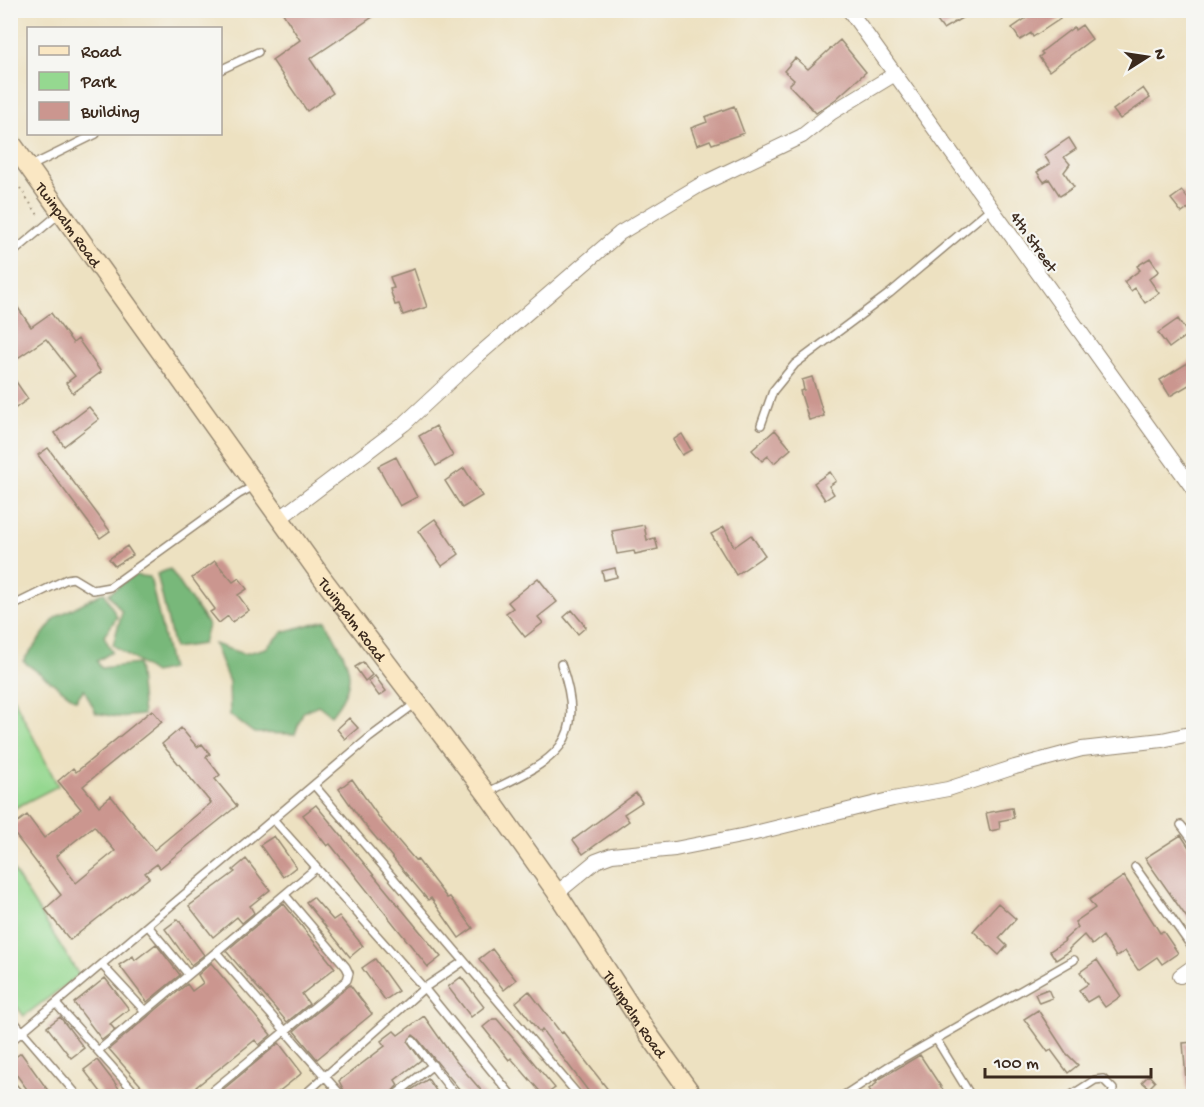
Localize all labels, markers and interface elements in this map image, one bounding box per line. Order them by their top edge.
legend [27,27,222,135]
north arrow [1117,27,1177,87]
text: Road [81,43,122,64]
text: N [1148,48,1169,62]
text: Park [80,73,117,94]
text: Building [80,103,140,124]
street label: Twinpalm Road [29,179,104,274]
street label: 4th Street [1005,209,1061,278]
street label: Twinpalm Road [312,574,389,667]
street label: Twinpalm Road [597,968,669,1064]
scale bar [985,1041,1152,1079]
text: 100 m [993,1054,1039,1075]

